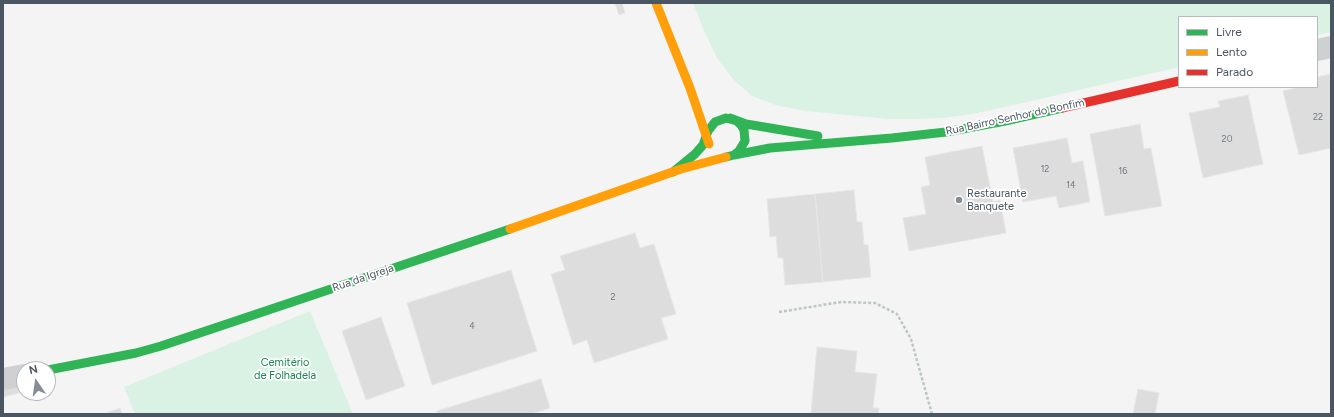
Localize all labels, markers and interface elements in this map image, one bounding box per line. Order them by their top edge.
legend [1178,16,1318,88]
text: Livre [1216,25,1242,39]
text: Lento [1216,45,1247,59]
text: Parado [1216,65,1253,79]
street label: Rua Bairro Senhor do Bonfim [944,96,1086,138]
house number: 22 [1313,112,1323,122]
house number: 20 [1222,134,1232,144]
house number: 12 [1041,164,1049,174]
house number: 16 [1119,166,1127,176]
house number: 14 [1066,180,1076,190]
place label: Restaurante Banquete [967,187,1026,213]
marker: Restaurante Banquete [954,195,964,205]
street label: Rua da Igreja [331,261,395,295]
house number: 2 [610,292,616,302]
house number: 4 [469,321,475,331]
park label: Cemitério de Folhadela [254,356,316,382]
north arrow [16,361,56,401]
text: N [28,363,39,377]

